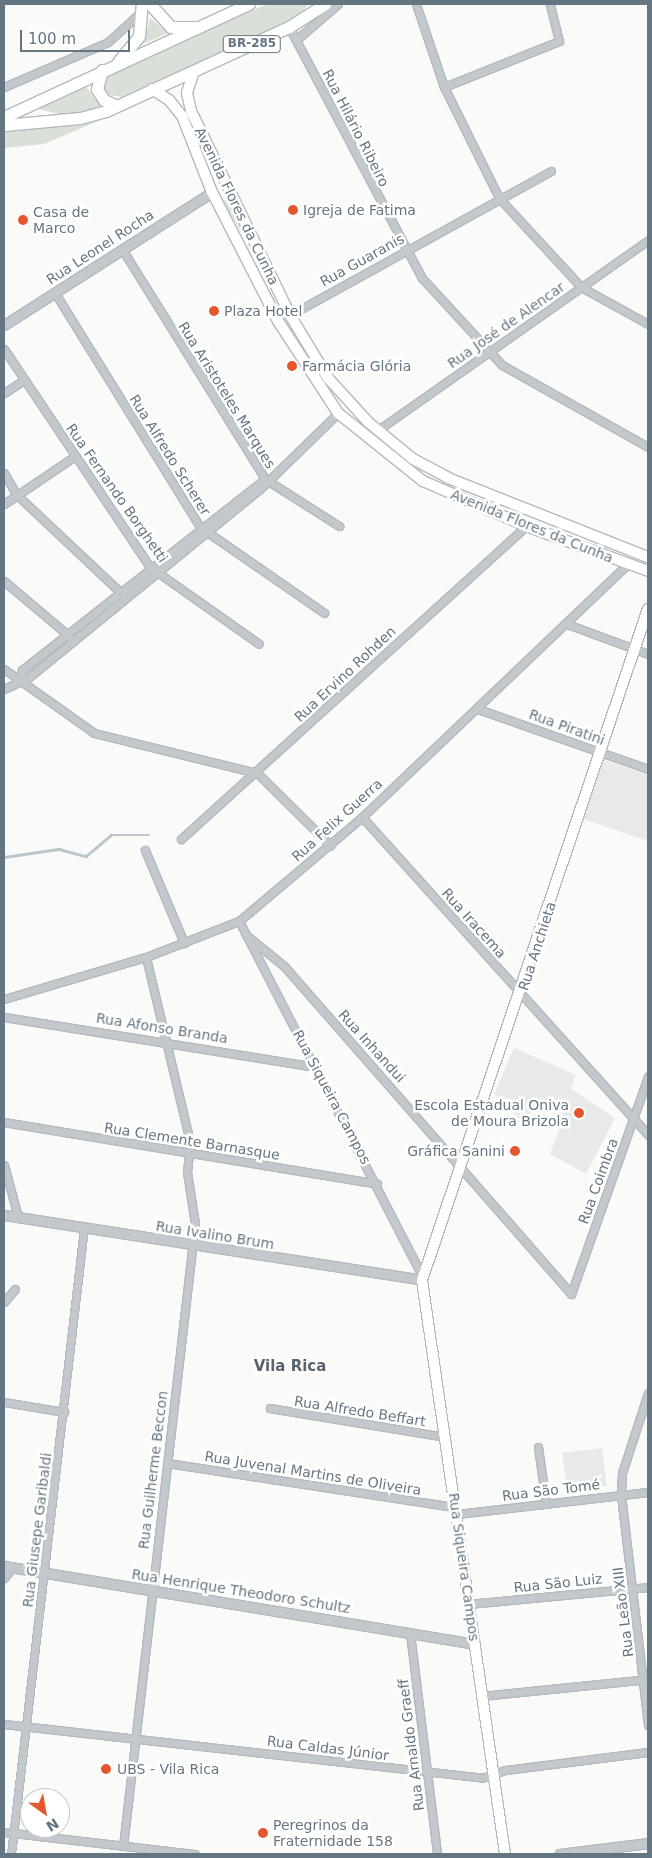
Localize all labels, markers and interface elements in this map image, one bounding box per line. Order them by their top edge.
scale bar [22,20,132,52]
text: 100 m [28,30,76,48]
road number: BR-285 [222,34,282,54]
street label: Rua Hilário Ribeiro [319,66,393,190]
street label: Avenida Flores da Cunha [191,124,283,288]
place label: Igreja de Fatima [303,202,416,218]
place label: Casa de Marco [33,204,89,236]
marker: Igreja de Fatima [287,204,299,216]
street label: Rua Leonel Rocha [43,206,157,288]
marker: Casa de Marco [17,214,29,226]
street label: Rua Guaranis [317,230,407,290]
street label: Rua José de Alencar [444,278,568,372]
place label: Plaza Hotel [224,303,302,319]
marker: Plaza Hotel [208,305,220,317]
street label: Rua Aristoteles Marques [175,319,279,471]
place label: Farmácia Glória [302,358,411,374]
marker: Farmácia Glória [286,360,298,372]
street label: Rua Alfredo Scherer [126,392,214,518]
street label: Rua Fernando Borghetti [63,420,171,566]
street label: Avenida Flores da Cunha [448,486,616,566]
street label: Rua Ervino Rohden [291,623,399,725]
street label: Rua Piratini [527,706,607,748]
street label: Rua Felix Guerra [288,775,386,865]
street label: Rua Iracema [438,885,510,961]
street label: Rua Anchieta [515,899,559,993]
street label: Rua Inhandui [335,1006,409,1086]
street label: Rua Afonso Branda [95,1009,229,1047]
street label: Rua Siqueira Campos [289,1027,375,1167]
place label: Escola Estadual Oniva de Moura Brizola [414,1097,569,1130]
marker: Escola Estadual Oniva de Moura Brizola [573,1107,585,1119]
street label: Rua Clemente Barnasque [103,1119,281,1163]
street label: Rua Coimbra [575,1136,621,1226]
place label: Gráfica Sanini [407,1143,505,1159]
marker: Gráfica Sanini [509,1145,521,1157]
street label: Rua Ivalino Brum [155,1217,275,1253]
district label: Vila Rica [254,1358,326,1376]
street label: Rua Guilherme Beccon [135,1390,171,1550]
street label: Rua Alfredo Beffart [293,1392,427,1430]
street label: Rua Juvenal Martins de Oliveira [204,1448,422,1498]
street label: Rua Giusepe Garibaldi [19,1452,55,1608]
street label: Rua São Tomé [501,1476,601,1504]
street label: Rua Siqueira Campos [445,1492,483,1642]
street label: Rua Henrique Theodoro Schultz [131,1565,351,1617]
street label: Rua Leão XIII [609,1566,637,1658]
street label: Rua São Luiz [513,1570,603,1596]
street label: Rua Arnaldo Graeff [395,1678,427,1812]
street label: Rua Caldas Júnior [266,1732,390,1764]
place label: UBS - Vila Rica [117,1761,219,1777]
marker: UBS - Vila Rica [99,1762,113,1776]
north arrow [20,1788,70,1838]
text: N [43,1815,62,1835]
place label: Peregrinos da Fraternidade 158 [273,1817,393,1850]
marker: Peregrinos da Fraternidade 158 [257,1827,269,1839]

